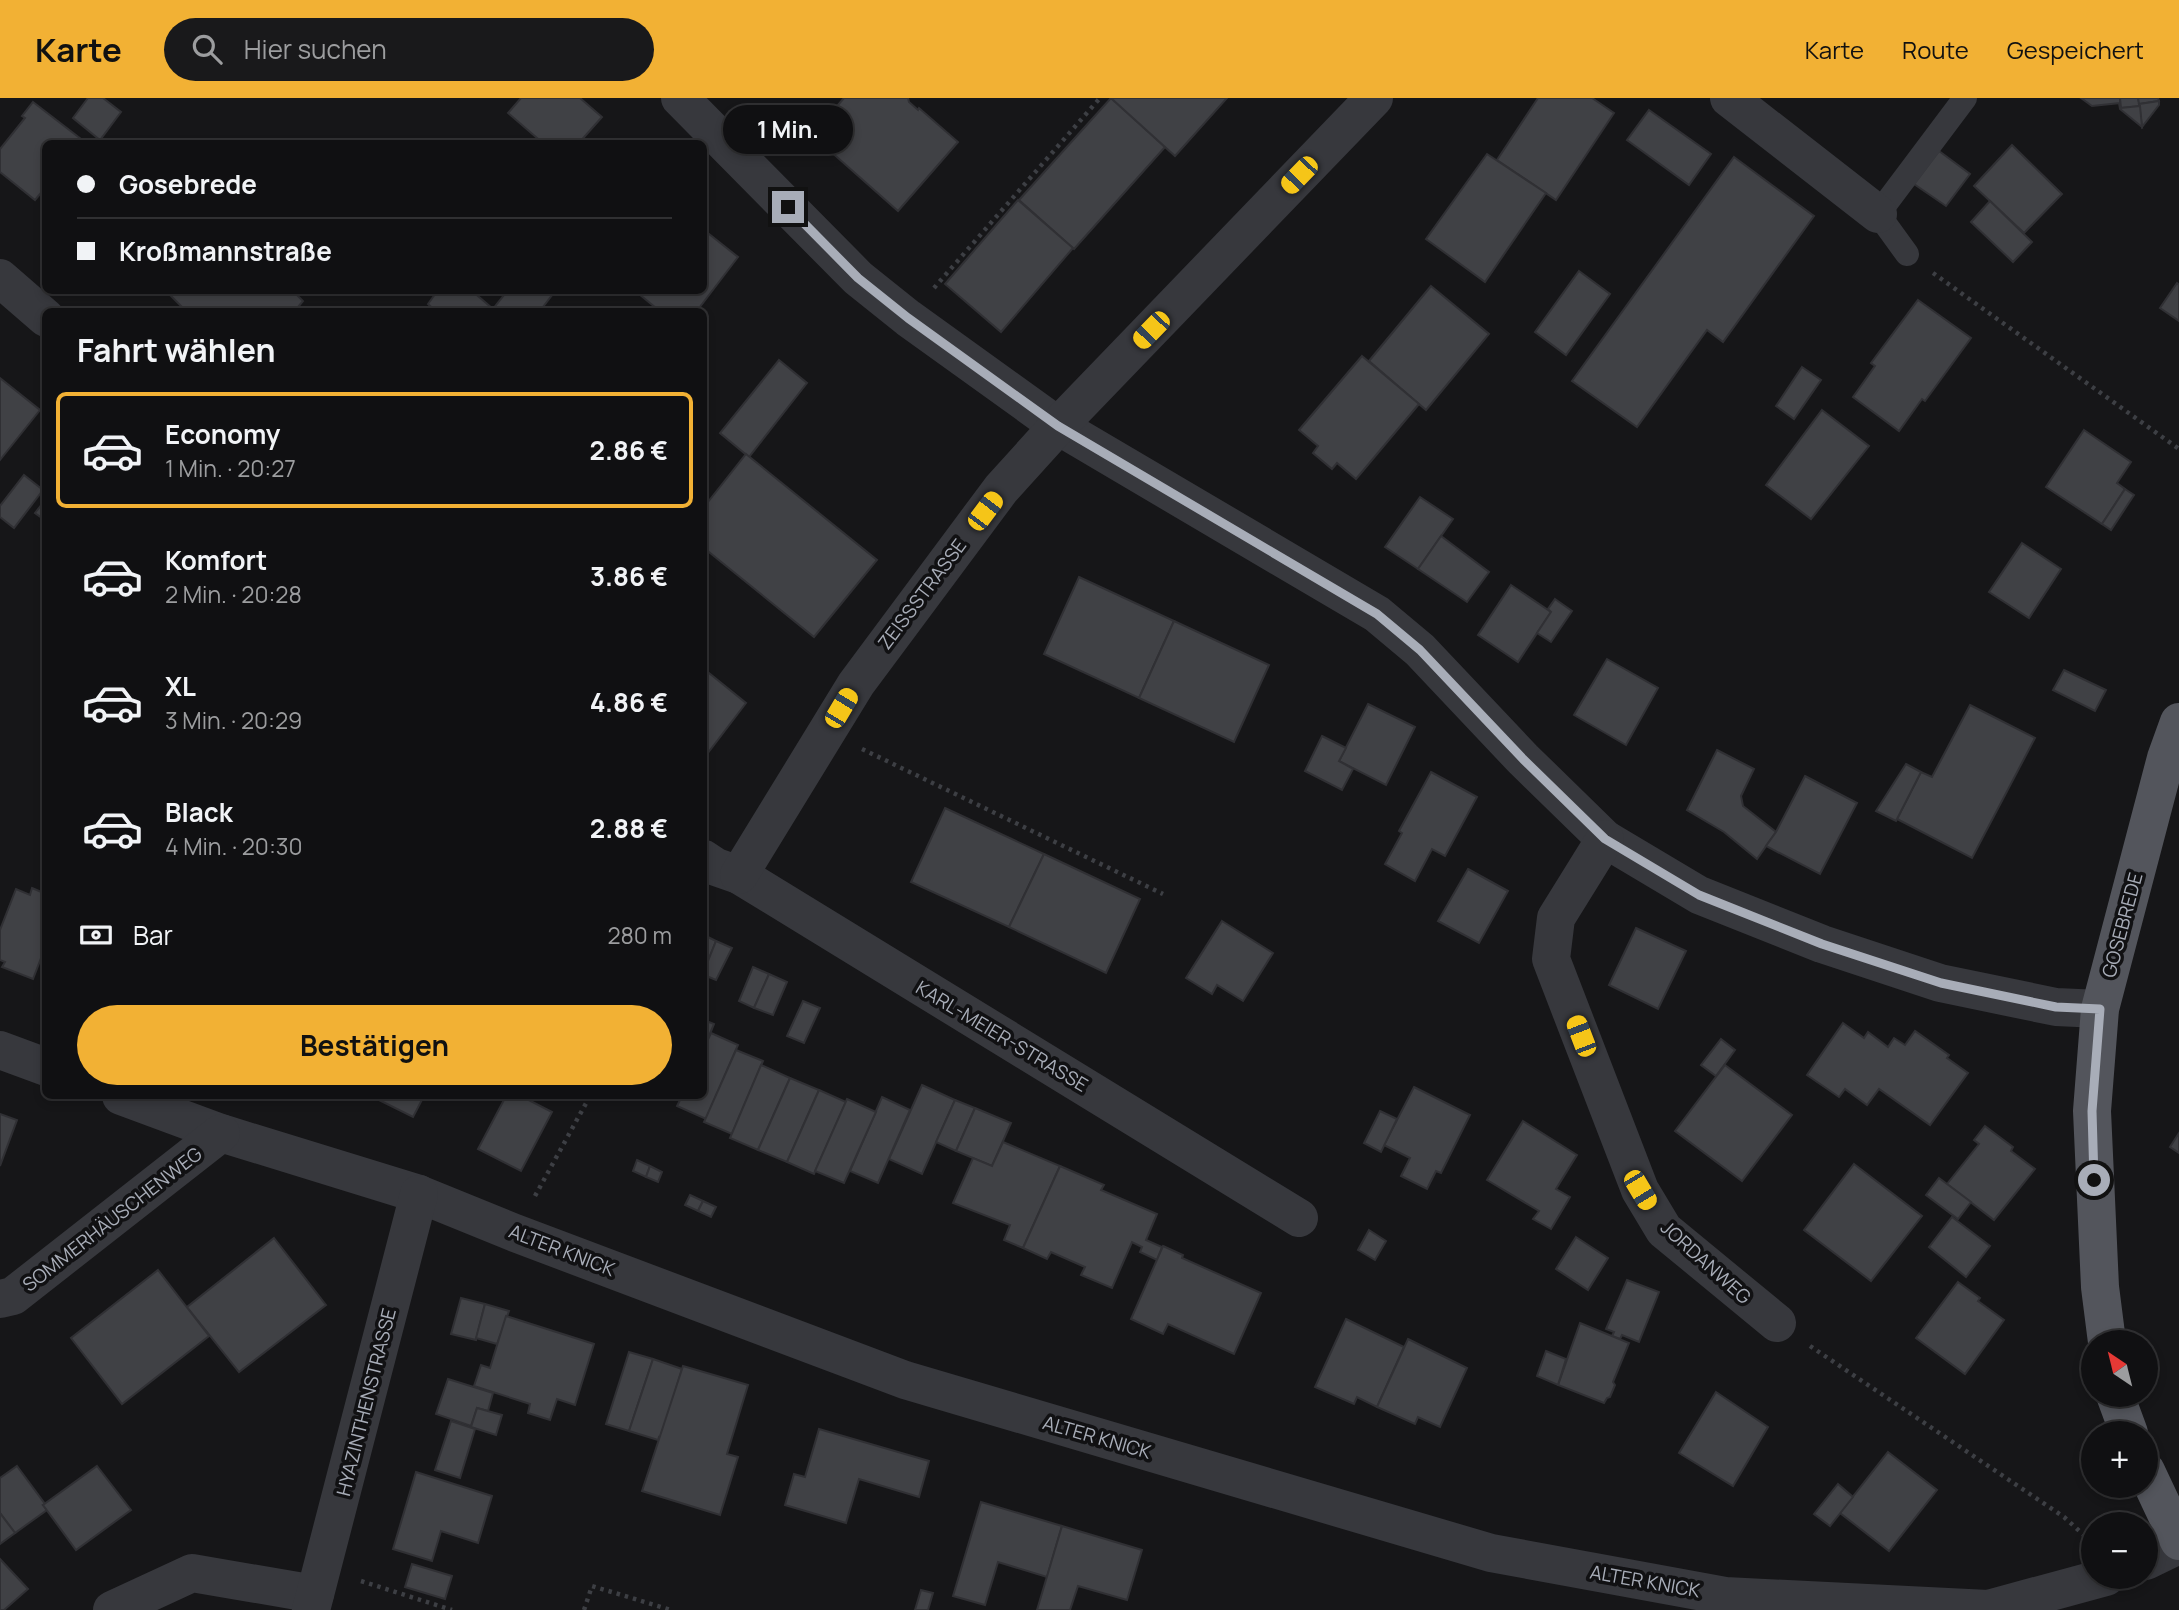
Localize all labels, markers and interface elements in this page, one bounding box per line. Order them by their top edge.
search box [164,18,654,81]
text: Karte [35,27,122,72]
icon: search [188,30,226,68]
text: Hier suchen [244,31,387,67]
text: Karte [1805,33,1864,66]
text: Route [1902,33,1969,66]
text: Gespeichert [2007,33,2144,66]
callout: 1 Min. [723,105,853,154]
text: 1 Min. [757,113,819,145]
car [1277,153,1322,197]
text: Gosebrede [119,166,257,202]
route end [772,191,804,223]
text: Kroßmannstraße [119,233,332,269]
car [1129,308,1174,352]
text: Fahrt wählen [77,328,276,372]
text: Economy [165,416,280,452]
icon: car [81,419,144,482]
text: 2.86 € [590,432,668,468]
text: 1 Min. · 20:27 [165,452,296,484]
car [964,488,1007,534]
street label: ZEISSSTRASSE [872,533,972,655]
text: Komfort [165,542,267,578]
icon: car [81,545,144,608]
text: 3.86 € [590,558,668,594]
text: 2 Min. · 20:28 [165,578,302,610]
text: XL [165,668,196,704]
icon: car [81,671,144,734]
text: 4.86 € [590,684,668,720]
car [822,685,861,731]
text: 3 Min. · 20:29 [165,704,302,736]
text: Black [165,794,233,830]
icon: car [81,797,144,860]
text: 2.88 € [590,810,668,846]
text: 4 Min. · 20:30 [165,830,303,862]
street label: GOSEBREDE [2096,870,2148,980]
icon: cash [77,916,115,954]
text: Bar [133,917,173,953]
text: 280 m [607,919,672,951]
street label: KARL-MEIER-STRASSE [911,974,1093,1098]
button: Bestätigen [77,1005,672,1085]
car [1564,1013,1599,1059]
street label: SOMMERHÄUSCHENWEG [17,1141,207,1297]
route start [2078,1164,2110,1196]
car [1621,1167,1660,1213]
street label: JORDANWEG [1655,1214,1757,1310]
street label: ALTER KNICK [505,1218,619,1282]
street label: HYAZINTHENSTRASSE [330,1305,402,1499]
north arrow [2081,1330,2158,1407]
map controls [2081,1330,2158,1589]
street label: ALTER KNICK [1040,1409,1155,1465]
button: + [2081,1421,2158,1498]
button: − [2081,1512,2158,1589]
street label: ALTER KNICK [1588,1559,1703,1604]

